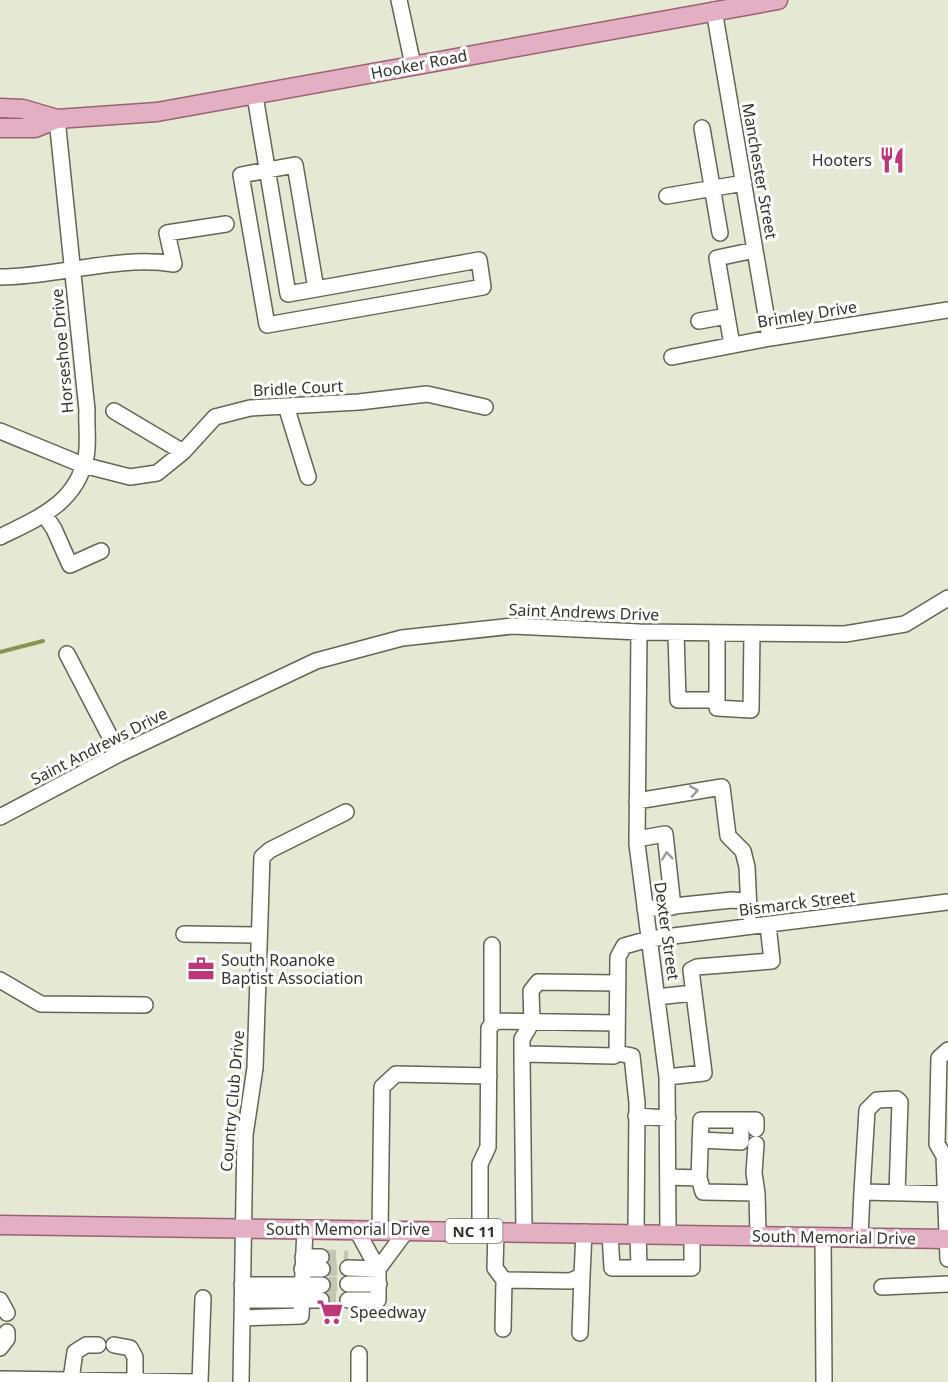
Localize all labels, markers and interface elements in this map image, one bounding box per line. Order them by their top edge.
street label: Hooker Road [369,44,469,84]
street label: Manchester Street [737,101,783,241]
restaurant icon: Hooters [877,145,907,175]
place label: Hooters [812,149,872,171]
street label: Horseshoe Drive [46,288,78,414]
street label: Brimley Drive [755,295,859,333]
street label: Bridle Court [252,375,344,401]
street label: Saint Andrews Drive [508,598,660,626]
street label: Saint Andrews Drive [27,702,171,790]
one-way arrow [690,786,699,798]
one-way arrow [661,852,674,861]
street label: Dexter Street [649,880,685,982]
street label: Bismarck Street [737,885,857,921]
place label: South Roanoke Baptist Association [221,949,363,989]
office icon: South Roanoke Baptist Association [186,954,216,984]
street label: Country Club Drive [215,1029,249,1173]
street label: South Memorial Drive [266,1218,430,1240]
road number: NC 11 [446,1219,502,1243]
street label: South Memorial Drive [752,1225,916,1249]
supermarket icon: Speedway [315,1297,345,1327]
place label: Speedway [350,1301,427,1323]

